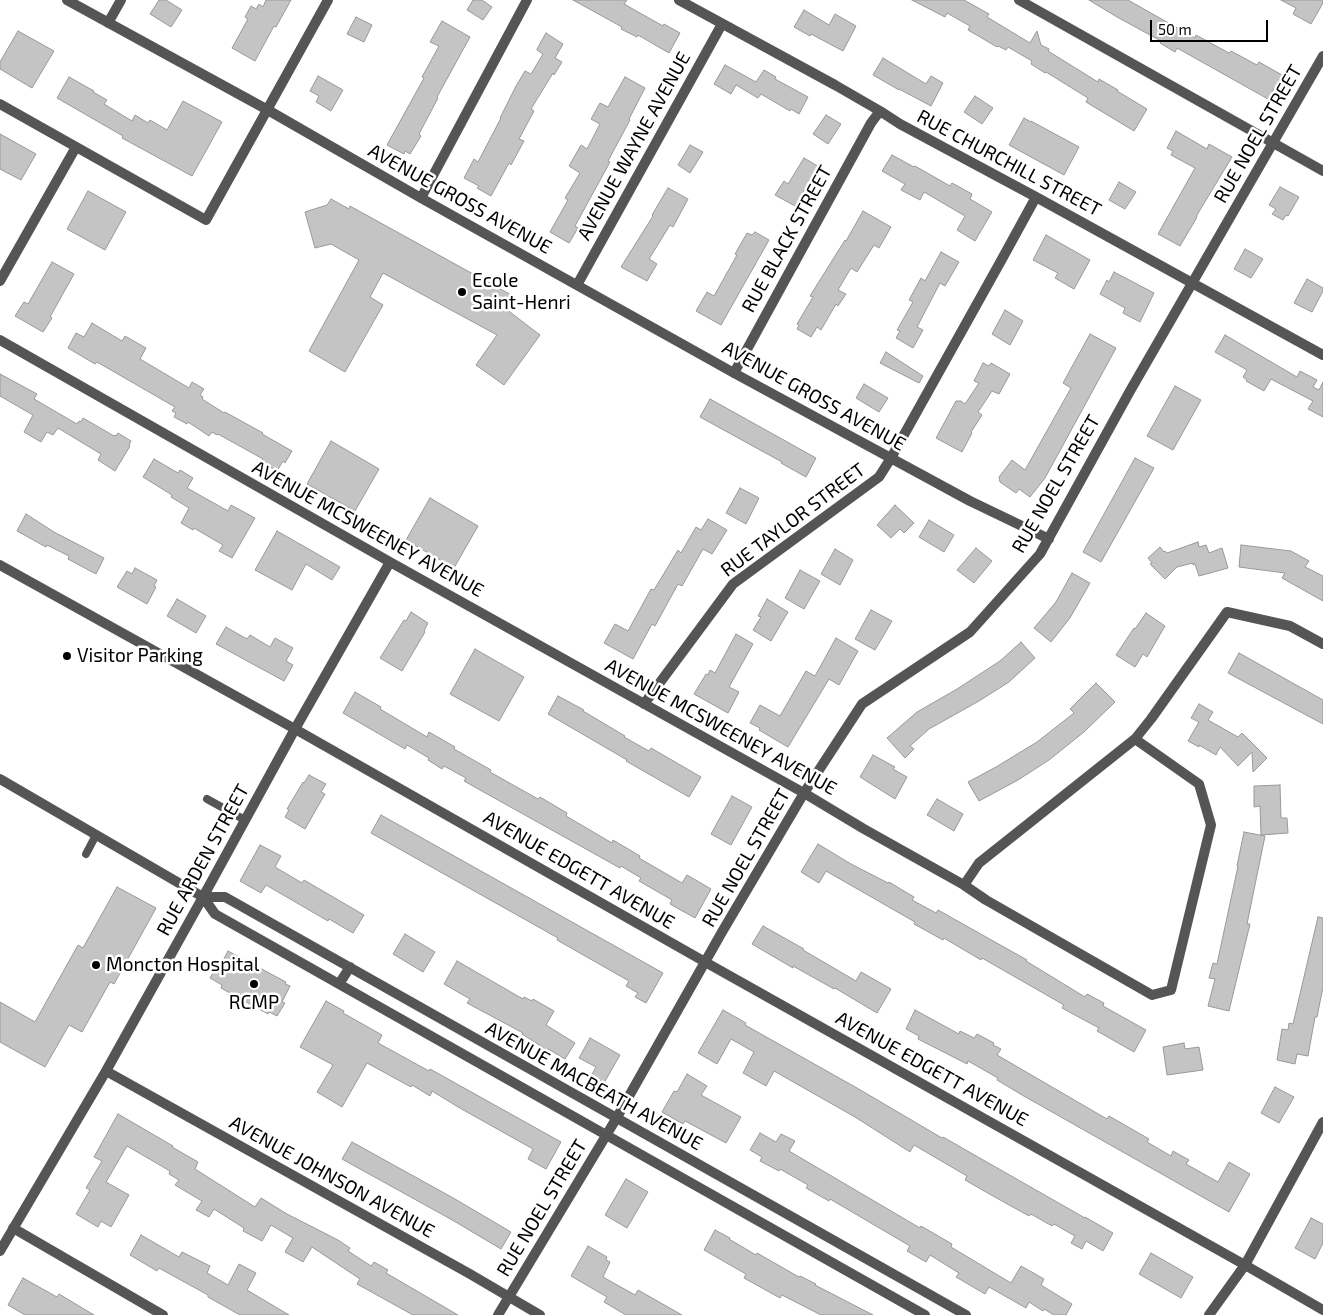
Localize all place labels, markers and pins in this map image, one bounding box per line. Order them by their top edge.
place label: Ecole Saint-Henri [472,270,571,314]
marker: Ecole Saint-Henri [456,286,468,298]
place label: Visitor Parking [77,645,203,667]
marker: Visitor Parking [61,650,73,662]
place label: Moncton Hospital [106,954,259,976]
marker: Moncton Hospital [90,959,102,971]
marker: RCMP [248,978,260,990]
place label: RCMP [229,992,279,1014]

